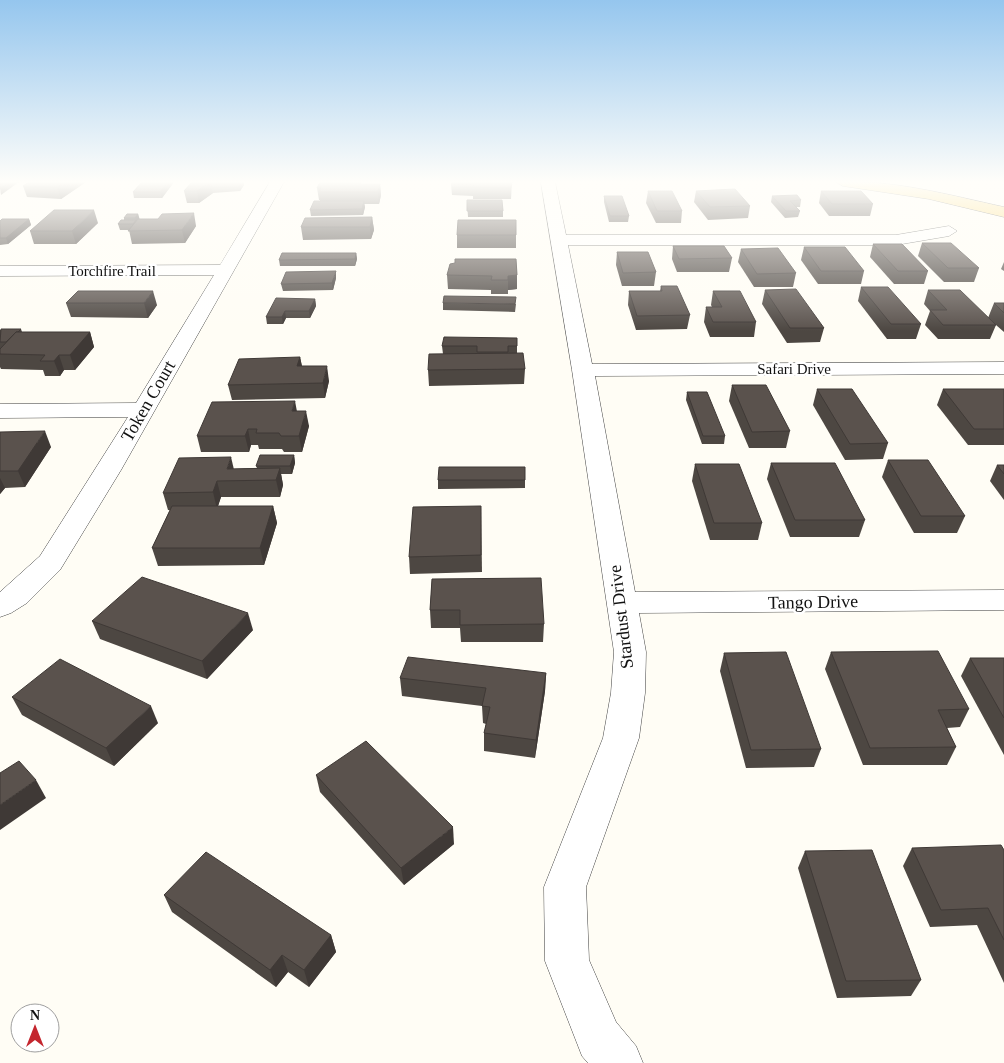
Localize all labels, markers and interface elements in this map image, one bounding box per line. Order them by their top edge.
street label: Torchfire Trail [68,263,156,279]
street label: Token Court [117,357,179,445]
street label: Safari Drive [757,361,831,377]
street label: Stardust Drive [605,564,637,670]
street label: Tango Drive [768,591,858,613]
north arrow [10,1003,60,1053]
text: N [30,1008,40,1023]

